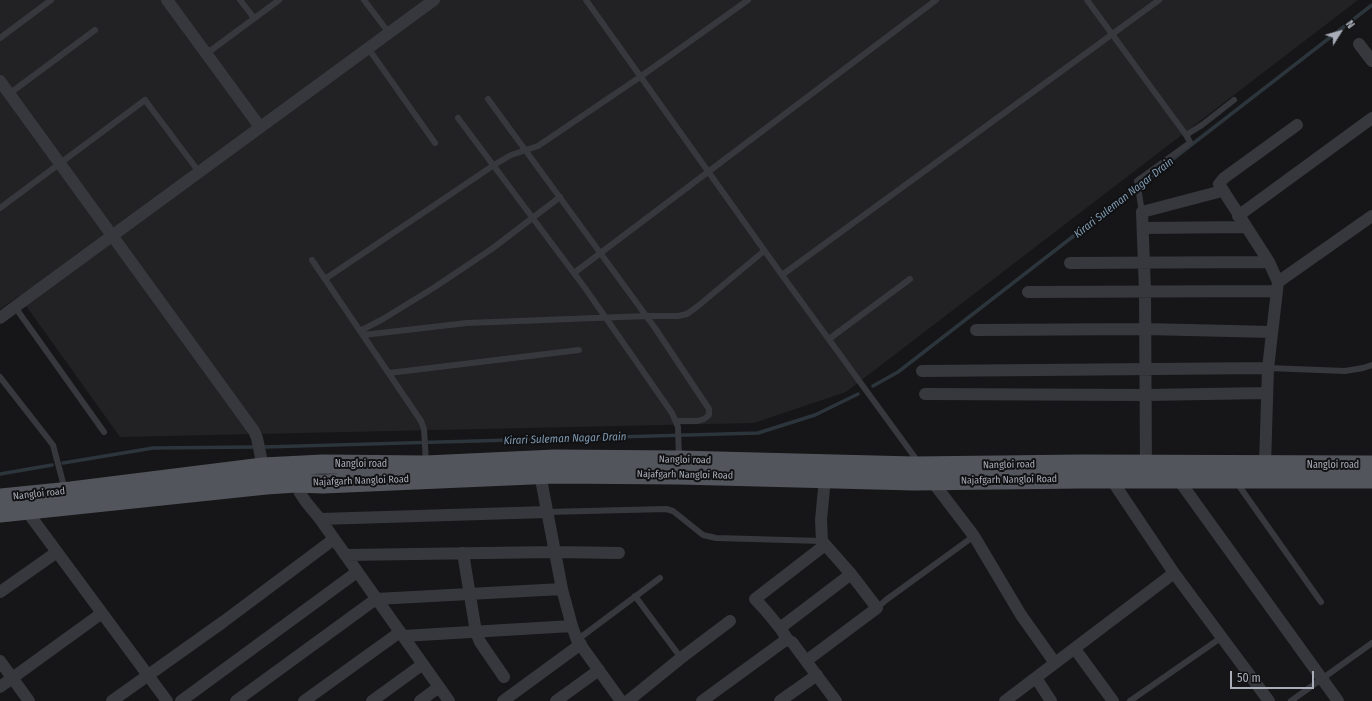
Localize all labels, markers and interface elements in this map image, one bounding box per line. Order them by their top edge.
north arrow [1320,12,1360,52]
text: N [1343,18,1357,31]
water label: Kirari Suleman Nagar Drain [1072,155,1176,241]
water label: Kirari Suleman Nagar Drain [503,430,627,448]
street label: Nangloi road [659,454,711,466]
street label: Nangloi road [335,458,387,470]
street label: Nangloi road [983,459,1035,471]
street label: Nangloi road [1307,459,1359,471]
street label: Najafgarh Nangloi Road [637,468,733,482]
street label: Najafgarh Nangloi Road [313,473,409,489]
street label: Najafgarh Nangloi Road [961,473,1057,487]
street label: Nangloi road [12,485,66,503]
scale bar [1232,663,1316,689]
text: 50 m [1237,671,1261,685]

